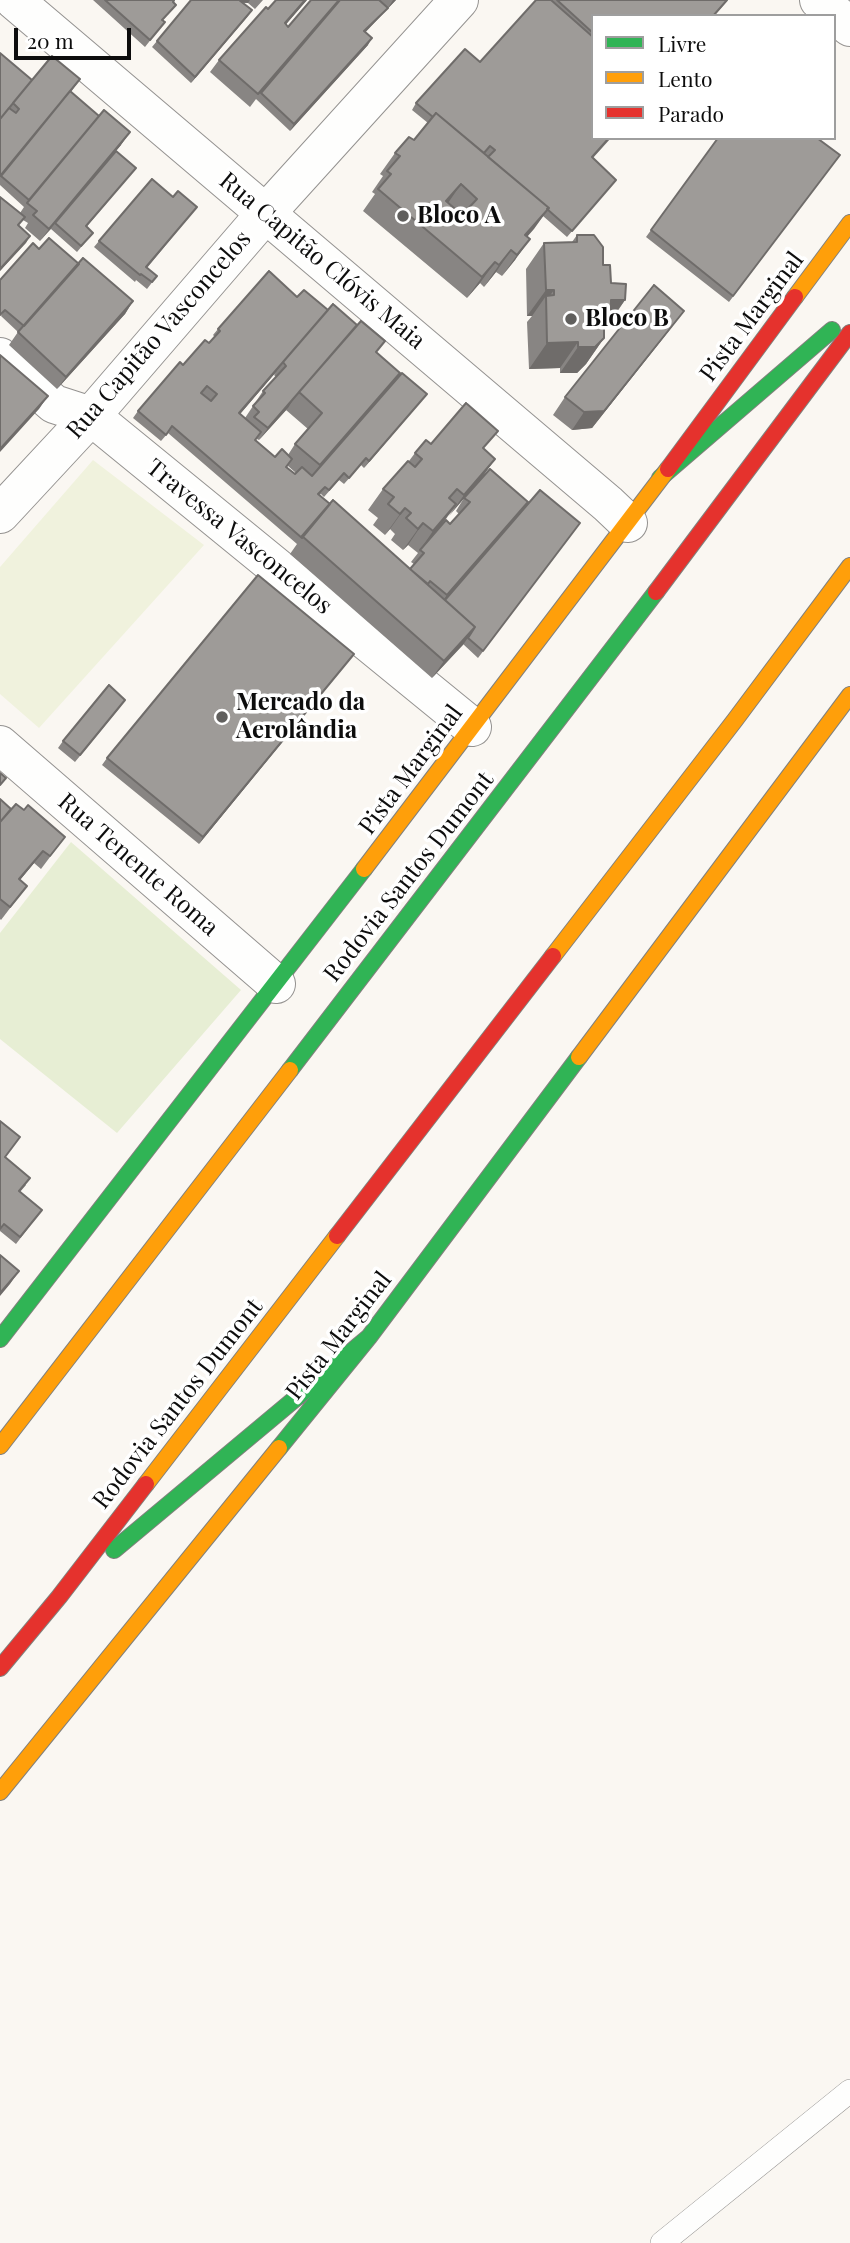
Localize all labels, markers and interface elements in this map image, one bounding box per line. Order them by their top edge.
scale bar [18,14,135,58]
legend [591,14,836,140]
text: 20 m [27,26,74,54]
text: Livre [658,29,706,57]
text: Lento [658,64,712,92]
text: Parado [658,99,724,127]
street label: Rua Capitão Clóvis Maia [213,166,431,356]
place label: Bloco A [417,202,501,230]
marker: Bloco A [395,208,411,224]
street label: Rua Capitão Vasconcelos [61,225,257,445]
street label: Pista Marginal [694,247,810,387]
place label: Bloco B [585,305,669,333]
marker: Bloco B [563,311,579,327]
street label: Travessa Vasconcelos [140,453,338,621]
place label: Mercado da Aerolândia [236,689,365,745]
street label: Pista Marginal [353,700,469,840]
marker: Mercado da Aerolândia [214,709,230,725]
street label: Rodovia Santos Dumont [318,766,500,988]
street label: Rua Tenente Roma [52,788,224,942]
street label: Pista Marginal [280,1266,398,1406]
street label: Rodovia Santos Dumont [87,1293,269,1515]

